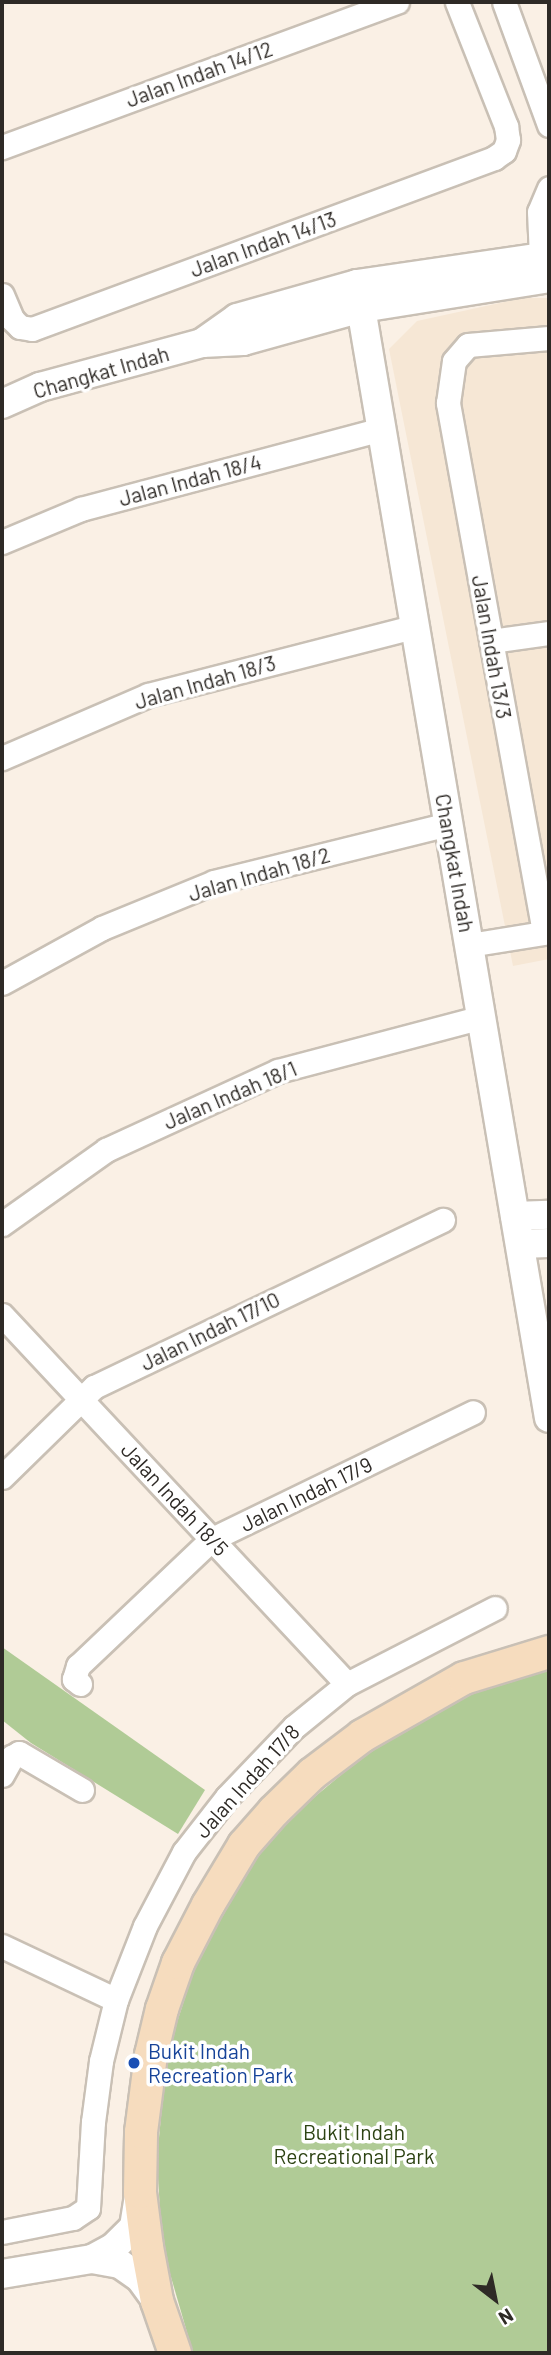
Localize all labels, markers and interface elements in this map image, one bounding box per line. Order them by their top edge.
street label: Jalan Indah 14/12 [122,36,276,112]
street label: Jalan Indah 14/13 [186,206,340,282]
street label: Changkat Indah [30,341,172,403]
street label: Jalan Indah 18/4 [116,449,264,511]
street label: Jalan Indah 13/3 [467,573,517,721]
street label: Jalan Indah 18/3 [131,650,279,714]
street label: Changkat Indah [430,792,480,934]
street label: Jalan Indah 18/2 [185,842,333,906]
street label: Jalan Indah 18/1 [160,1056,300,1134]
street label: Jalan Indah 17/10 [136,1286,284,1376]
street label: Jalan Indah 18/5 [116,1437,234,1561]
street label: Jalan Indah 17/9 [236,1451,376,1537]
street label: Jalan Indah 17/8 [190,1719,304,1843]
place label: Bukit Indah Recreation Park [148,2038,293,2088]
marker: Bukit Indah Recreation Park [126,2055,142,2071]
park label: Bukit Indah Recreational Park [274,2119,434,2169]
north arrow [460,2264,530,2334]
text: N [495,2304,518,2330]

